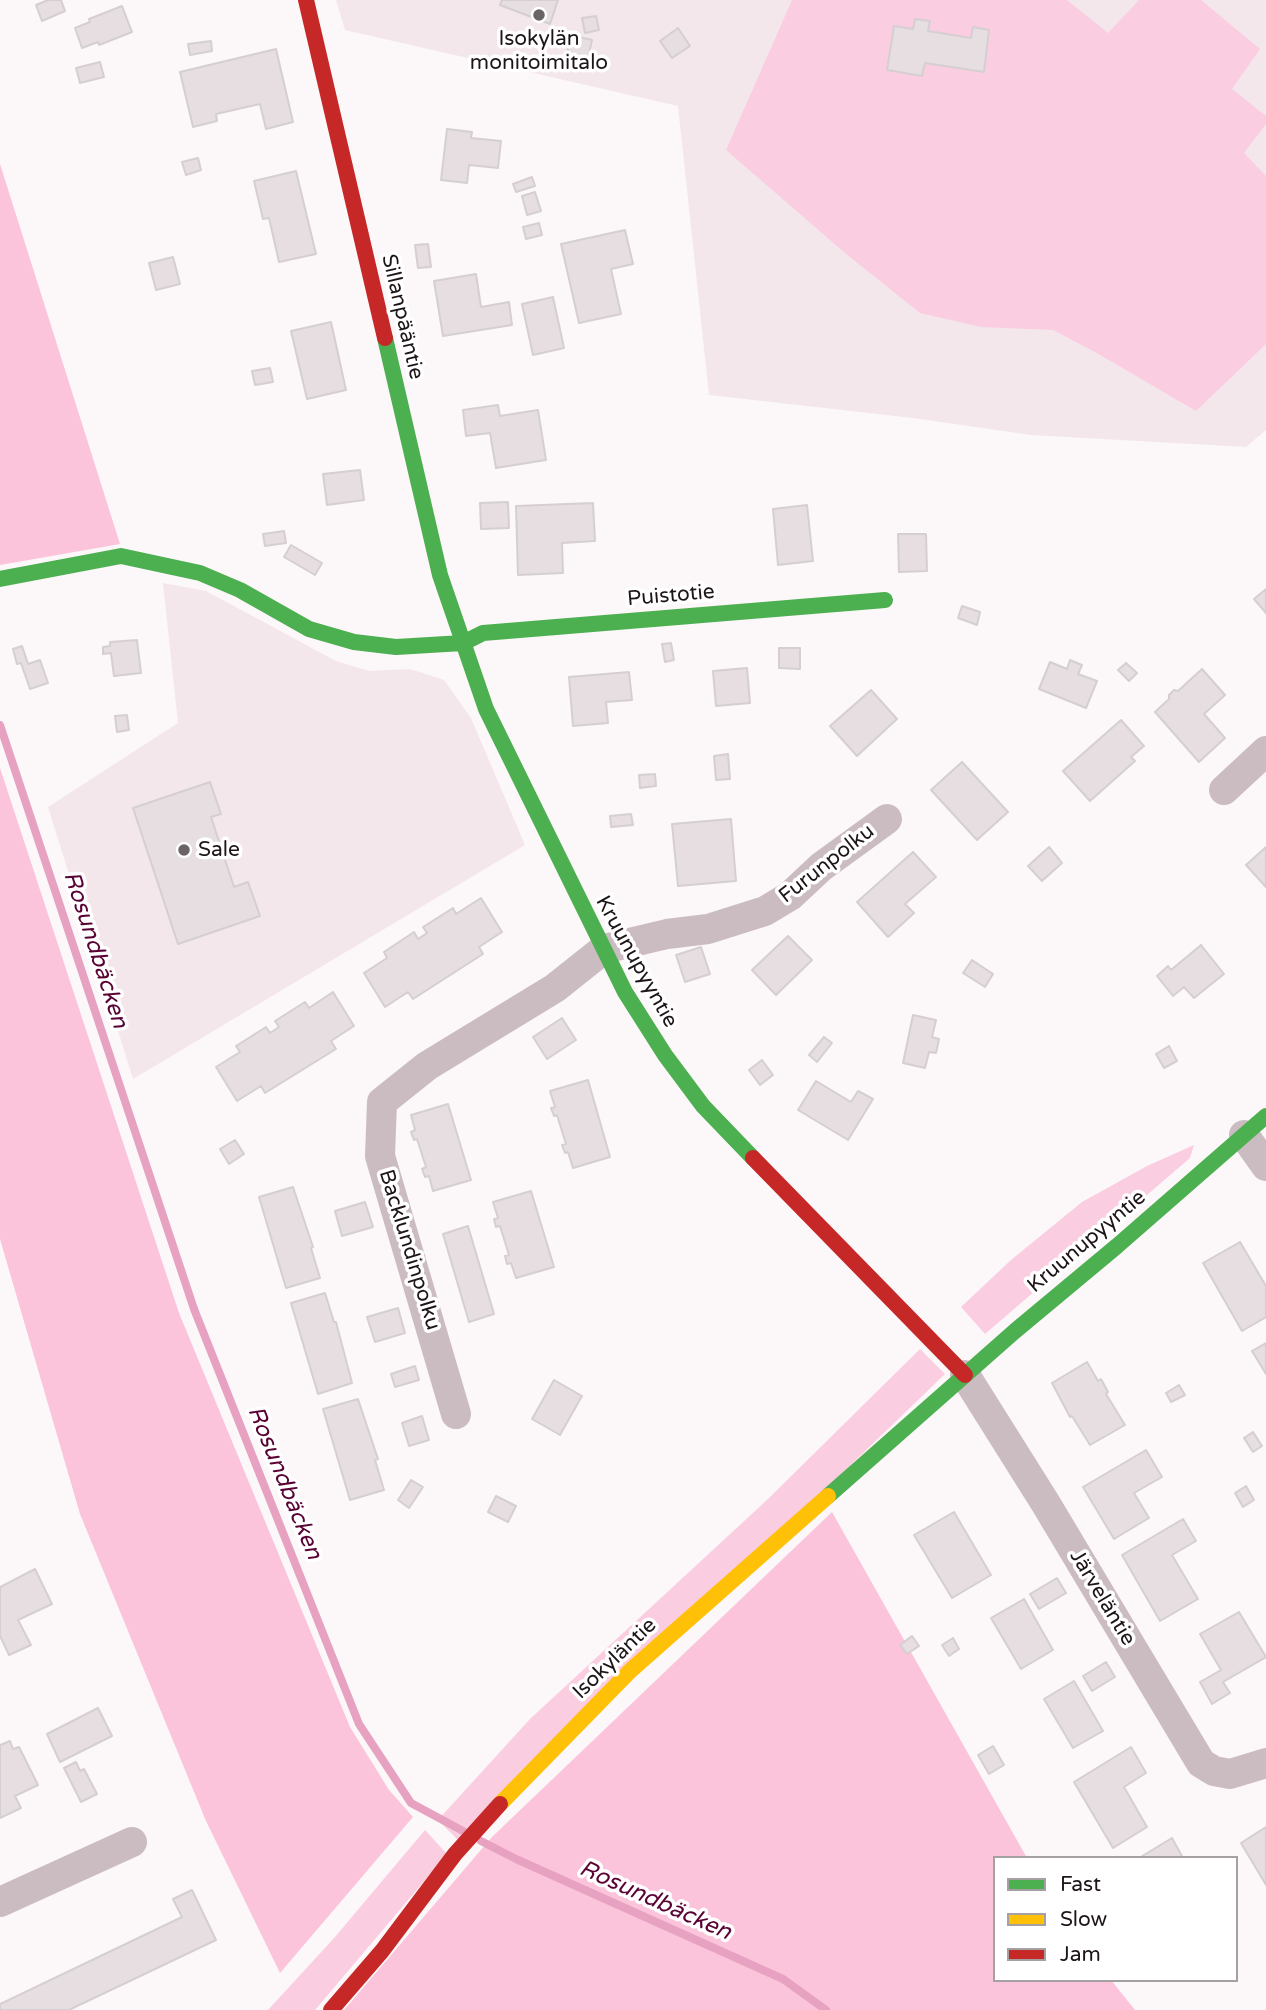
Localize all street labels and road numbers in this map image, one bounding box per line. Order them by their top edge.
street label: Sillanpääntie [375,252,429,382]
street label: Puistotie [626,580,716,612]
street label: Furunpolku [774,819,880,909]
street label: Kruunupyyntie [589,892,683,1032]
street label: Backlundinpolku [373,1167,445,1333]
street label: Kruunupyyntie [1023,1185,1151,1299]
street label: Järveläntie [1064,1546,1140,1650]
street label: Isokyläntie [568,1613,662,1705]

